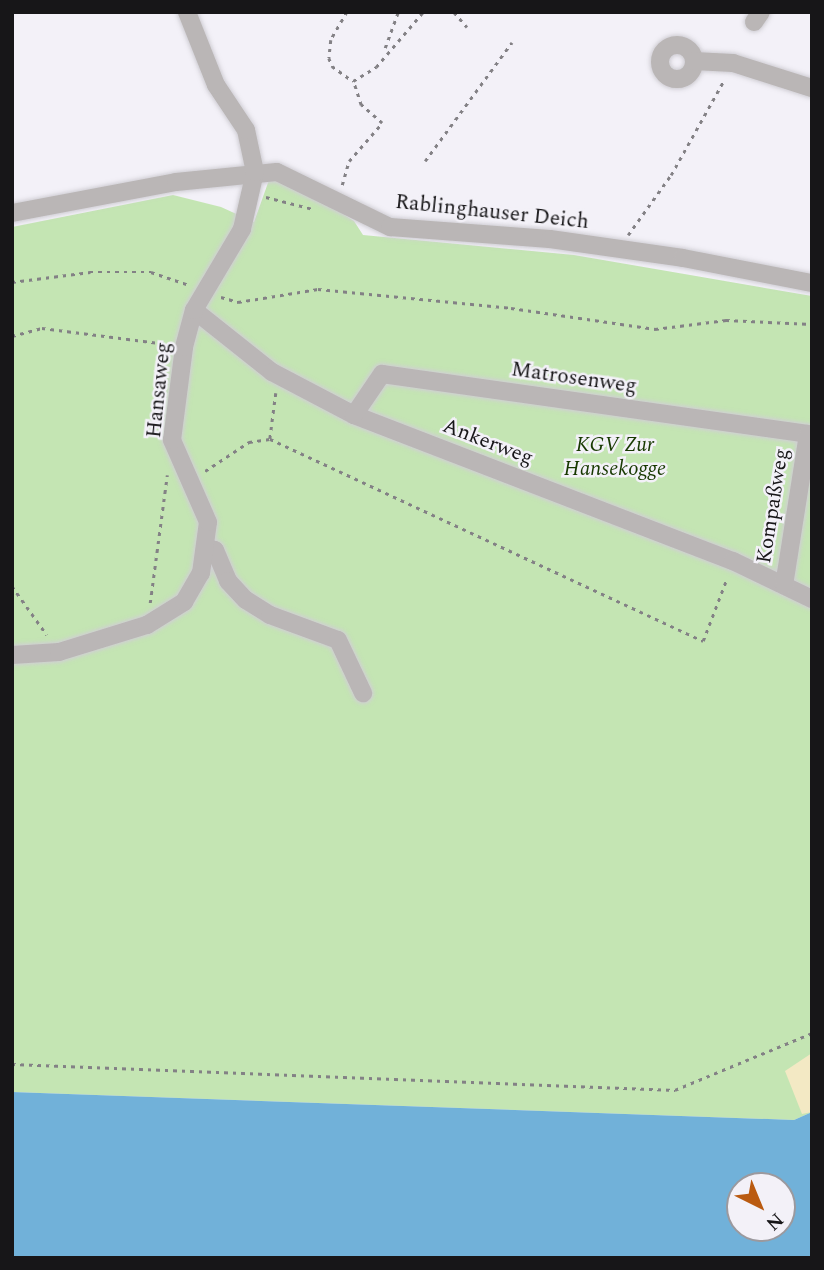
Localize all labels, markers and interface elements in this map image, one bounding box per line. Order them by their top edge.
street label: Rablinghauser Deich [394,189,590,235]
street label: Hansaweg [141,341,177,439]
street label: Matrosenweg [510,357,638,399]
street label: Ankerweg [439,413,537,471]
park label: KGV Zur Hansekogge [564,432,666,482]
street label: Kompaßweg [751,447,795,565]
north arrow [726,1172,796,1242]
text: N [759,1205,790,1237]

